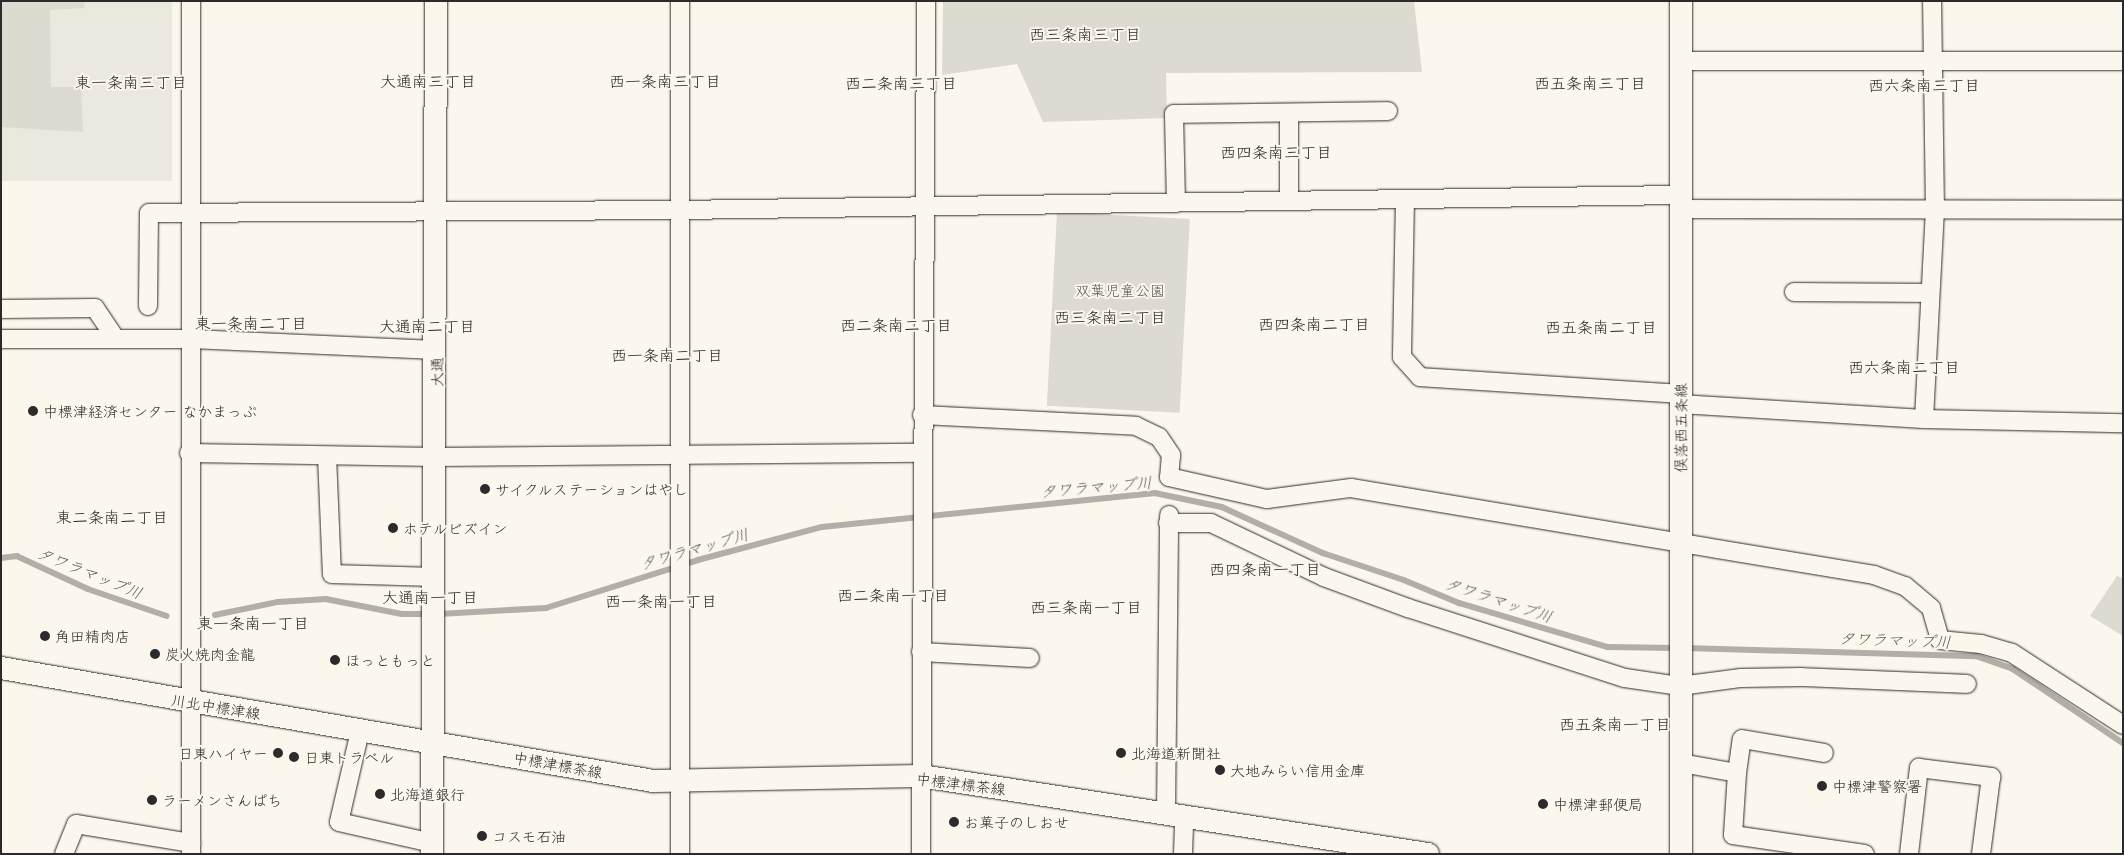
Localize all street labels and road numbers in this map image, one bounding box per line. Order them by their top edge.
street label: 大通 [427,357,445,387]
street label: 俣落西五条線 [1671,383,1689,473]
street label: 川北中標津線 [170,690,262,722]
street label: 中標津標茶線 [512,747,604,781]
street label: 中標津標茶線 [915,769,1007,797]

